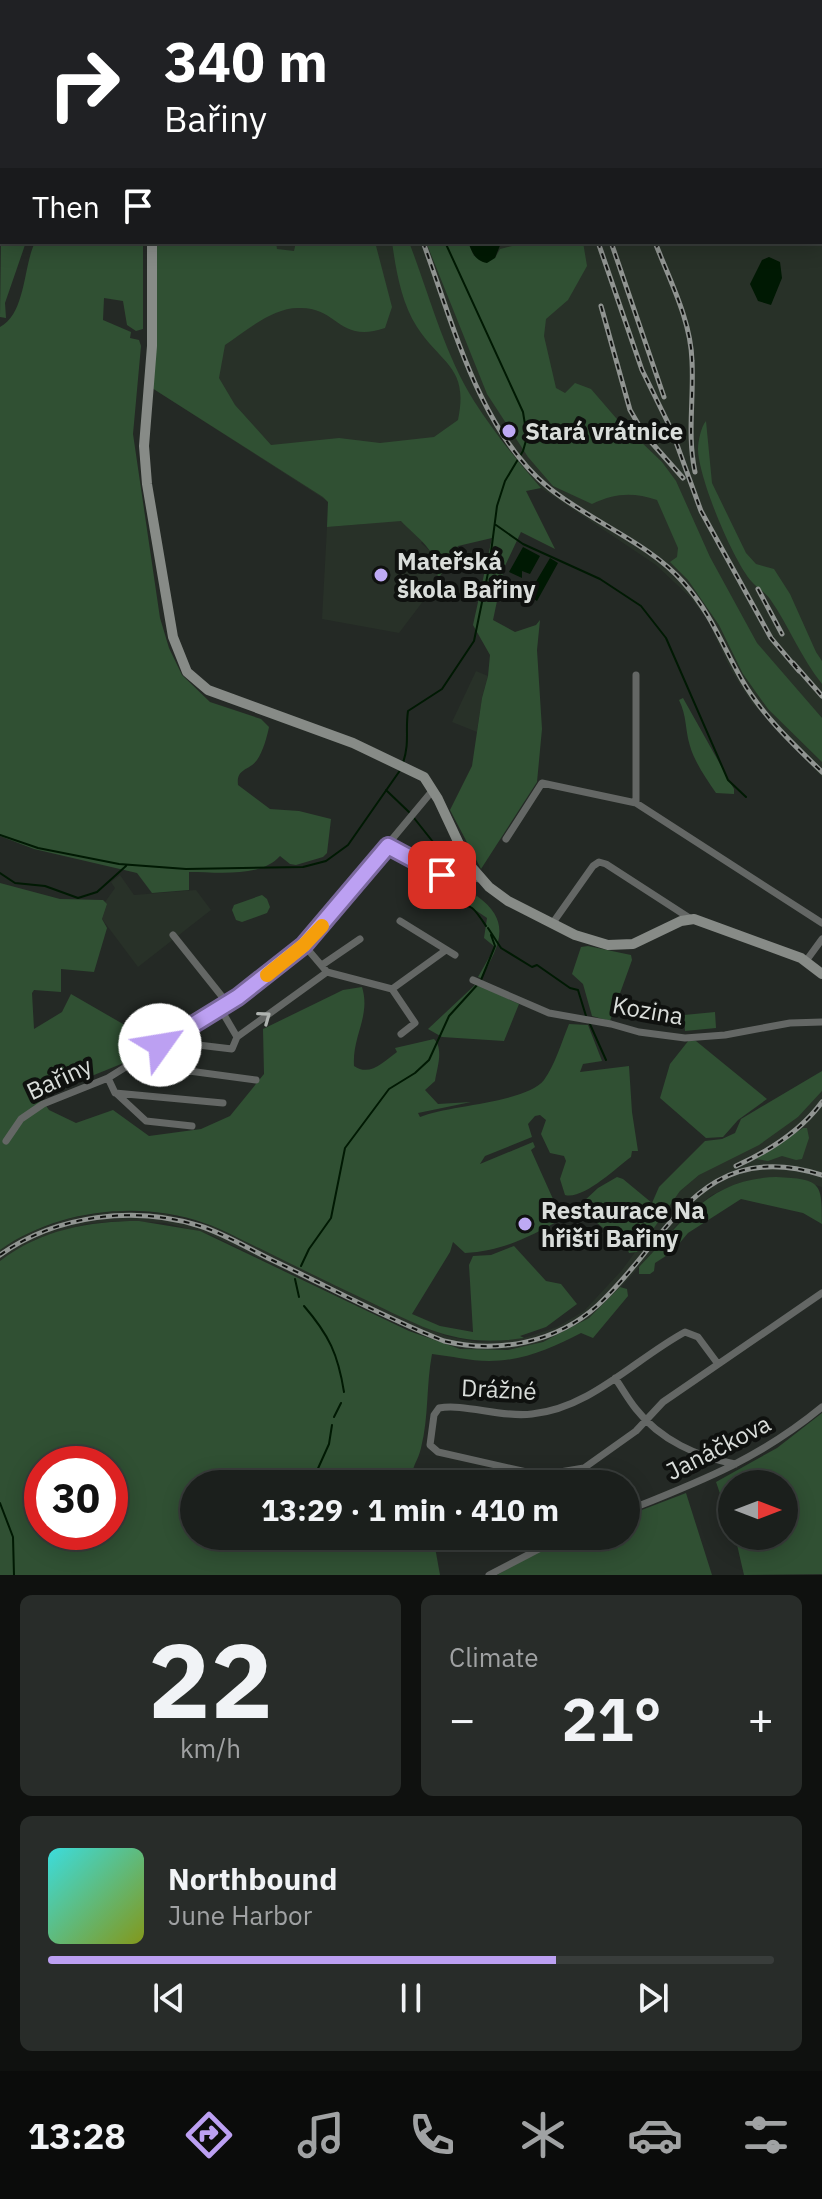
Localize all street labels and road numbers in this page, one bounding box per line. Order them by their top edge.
street label: Kozina [610,988,686,1032]
street label: Bařiny [21,1049,97,1107]
street label: Drážné [460,1371,538,1407]
street label: Janáčkova [660,1407,776,1487]

